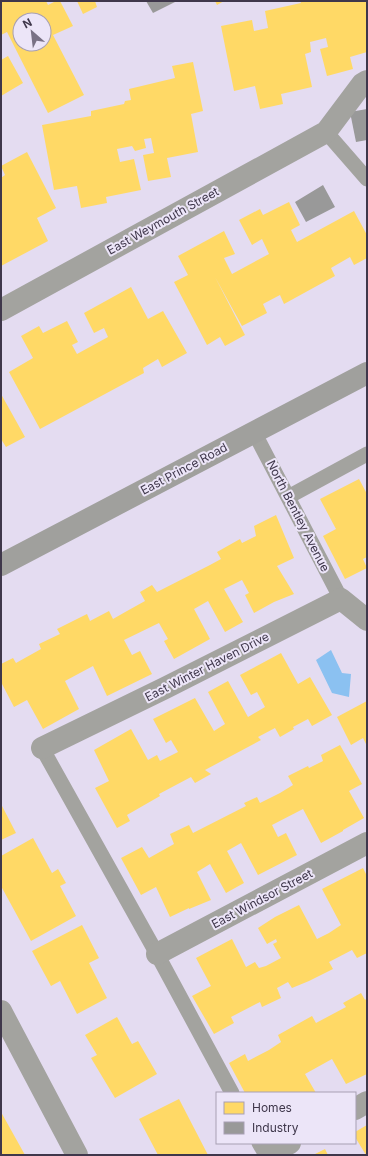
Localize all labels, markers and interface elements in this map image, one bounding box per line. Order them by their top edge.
north arrow [12,12,52,52]
text: N [20,15,34,31]
street label: East Weymouth Street [104,184,221,258]
street label: East Prince Road [138,439,230,498]
street label: North Bentley Avenue [264,458,333,574]
street label: East Winter Haven Drive [142,629,271,704]
street label: East Windsor Street [209,866,315,931]
legend [216,1092,356,1144]
text: Homes [252,1100,292,1115]
text: Industry [252,1120,299,1135]

